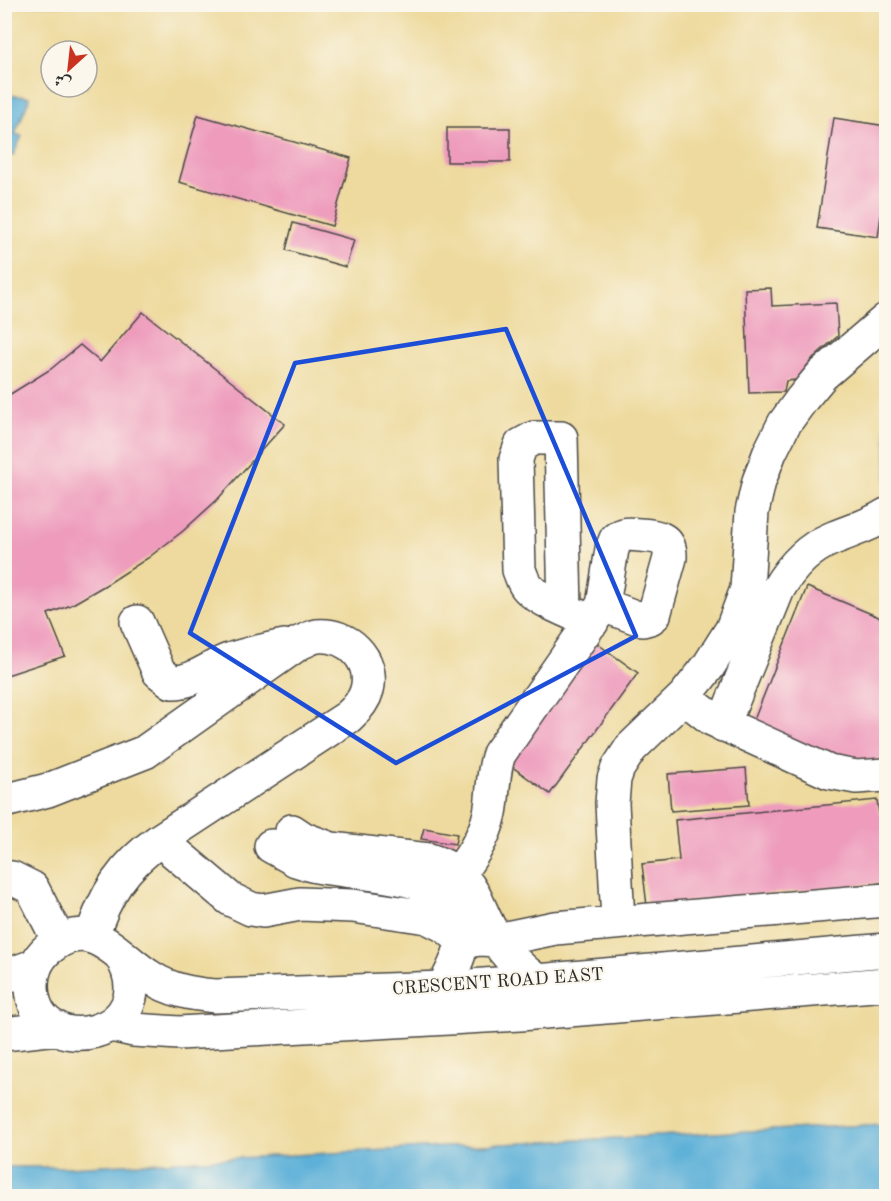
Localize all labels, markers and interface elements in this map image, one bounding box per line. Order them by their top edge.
north arrow [39,39,99,99]
text: ش [52,70,74,91]
street label: CRESCENT ROAD EAST [392,966,604,998]

